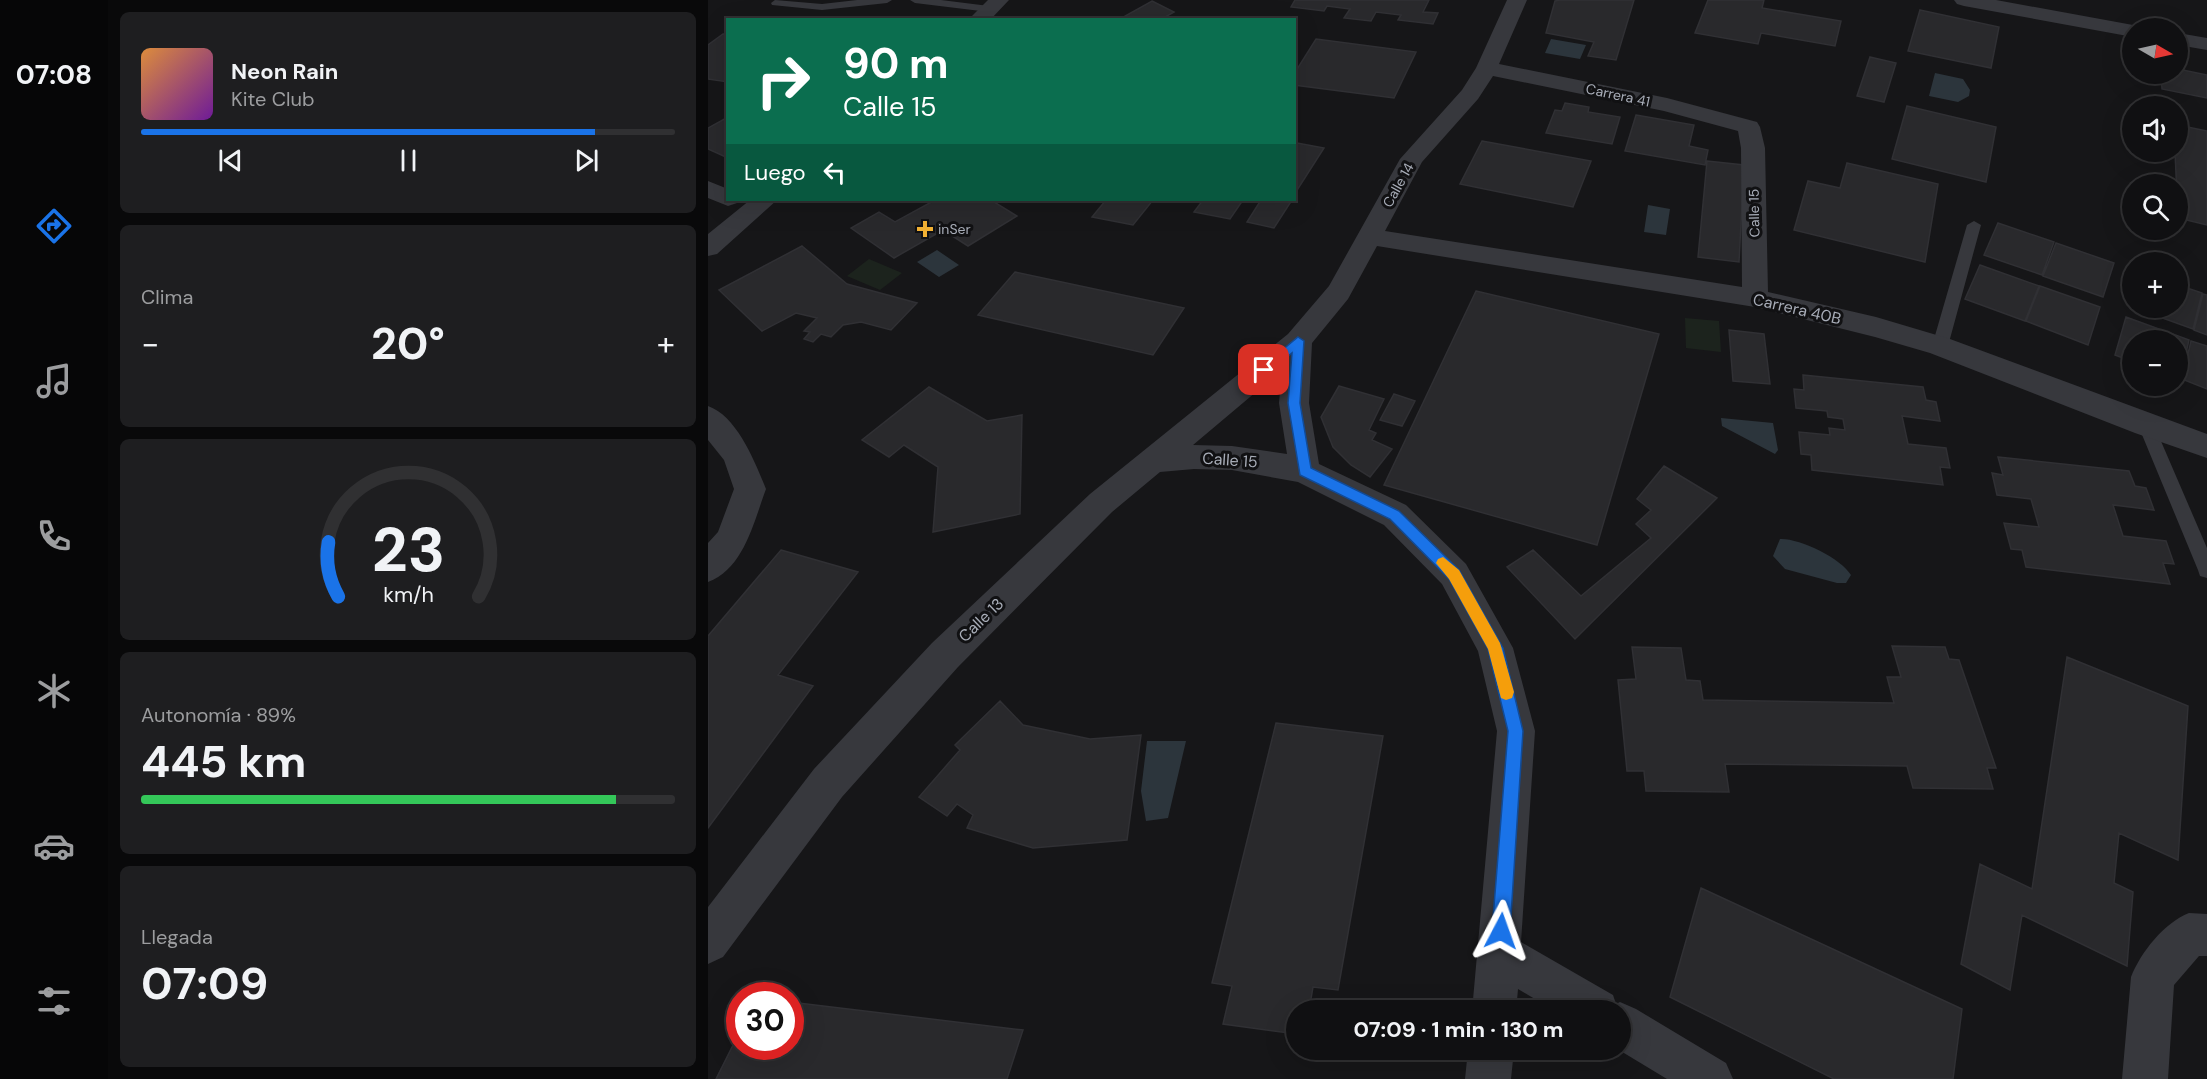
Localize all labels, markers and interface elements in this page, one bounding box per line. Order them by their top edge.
north arrow [2122,18,2188,84]
map controls [2122,18,2188,396]
text: 90 m [843,36,949,91]
icon: right [744,42,822,120]
text: 07:08 [16,57,92,92]
text: Neon Rain [231,57,338,86]
street label: Carrera 41 [1584,79,1652,111]
text: Kite Club [231,86,315,112]
text: Calle 15 [843,89,937,124]
button: sound [2122,96,2188,162]
icon: previous [214,144,247,177]
icon: pause [392,144,425,177]
icon: next [570,144,603,177]
icon: left [818,156,851,189]
text: Luego [744,158,806,187]
street label: Calle 14 [1378,159,1418,211]
button: search [2122,174,2188,240]
street label: Calle 15 [1745,189,1763,237]
icon: directions [33,205,75,247]
marker: inSer [916,220,934,238]
place label: inSer [938,220,971,238]
button: + [2122,252,2188,318]
text: Clima [141,284,193,310]
street label: Carrera 40B [1751,289,1843,329]
text: 20° [371,314,445,373]
text: − [141,322,159,365]
text: + [657,322,675,365]
button: − [2122,330,2188,396]
pin [1238,344,1289,395]
icon: arrive [1247,353,1280,386]
icon: music [33,360,75,402]
street label: Calle 15 [1202,448,1258,472]
text: 23 [371,509,445,590]
icon: phone [33,515,75,557]
text: km/h [383,581,433,609]
street label: Calle 13 [954,593,1008,647]
icon: climate [33,670,75,712]
text: Autonomía · 89% [141,702,296,728]
text: 445 km [141,732,306,791]
icon: car [33,825,75,867]
position arrow [1469,899,1533,963]
text: Llegada [141,924,213,950]
text: 07:09 [141,954,268,1013]
icon: filters [33,980,75,1022]
speed limit sign: 30 [726,982,804,1060]
text: 07:09 · 1 min · 130 m [1353,1015,1564,1044]

